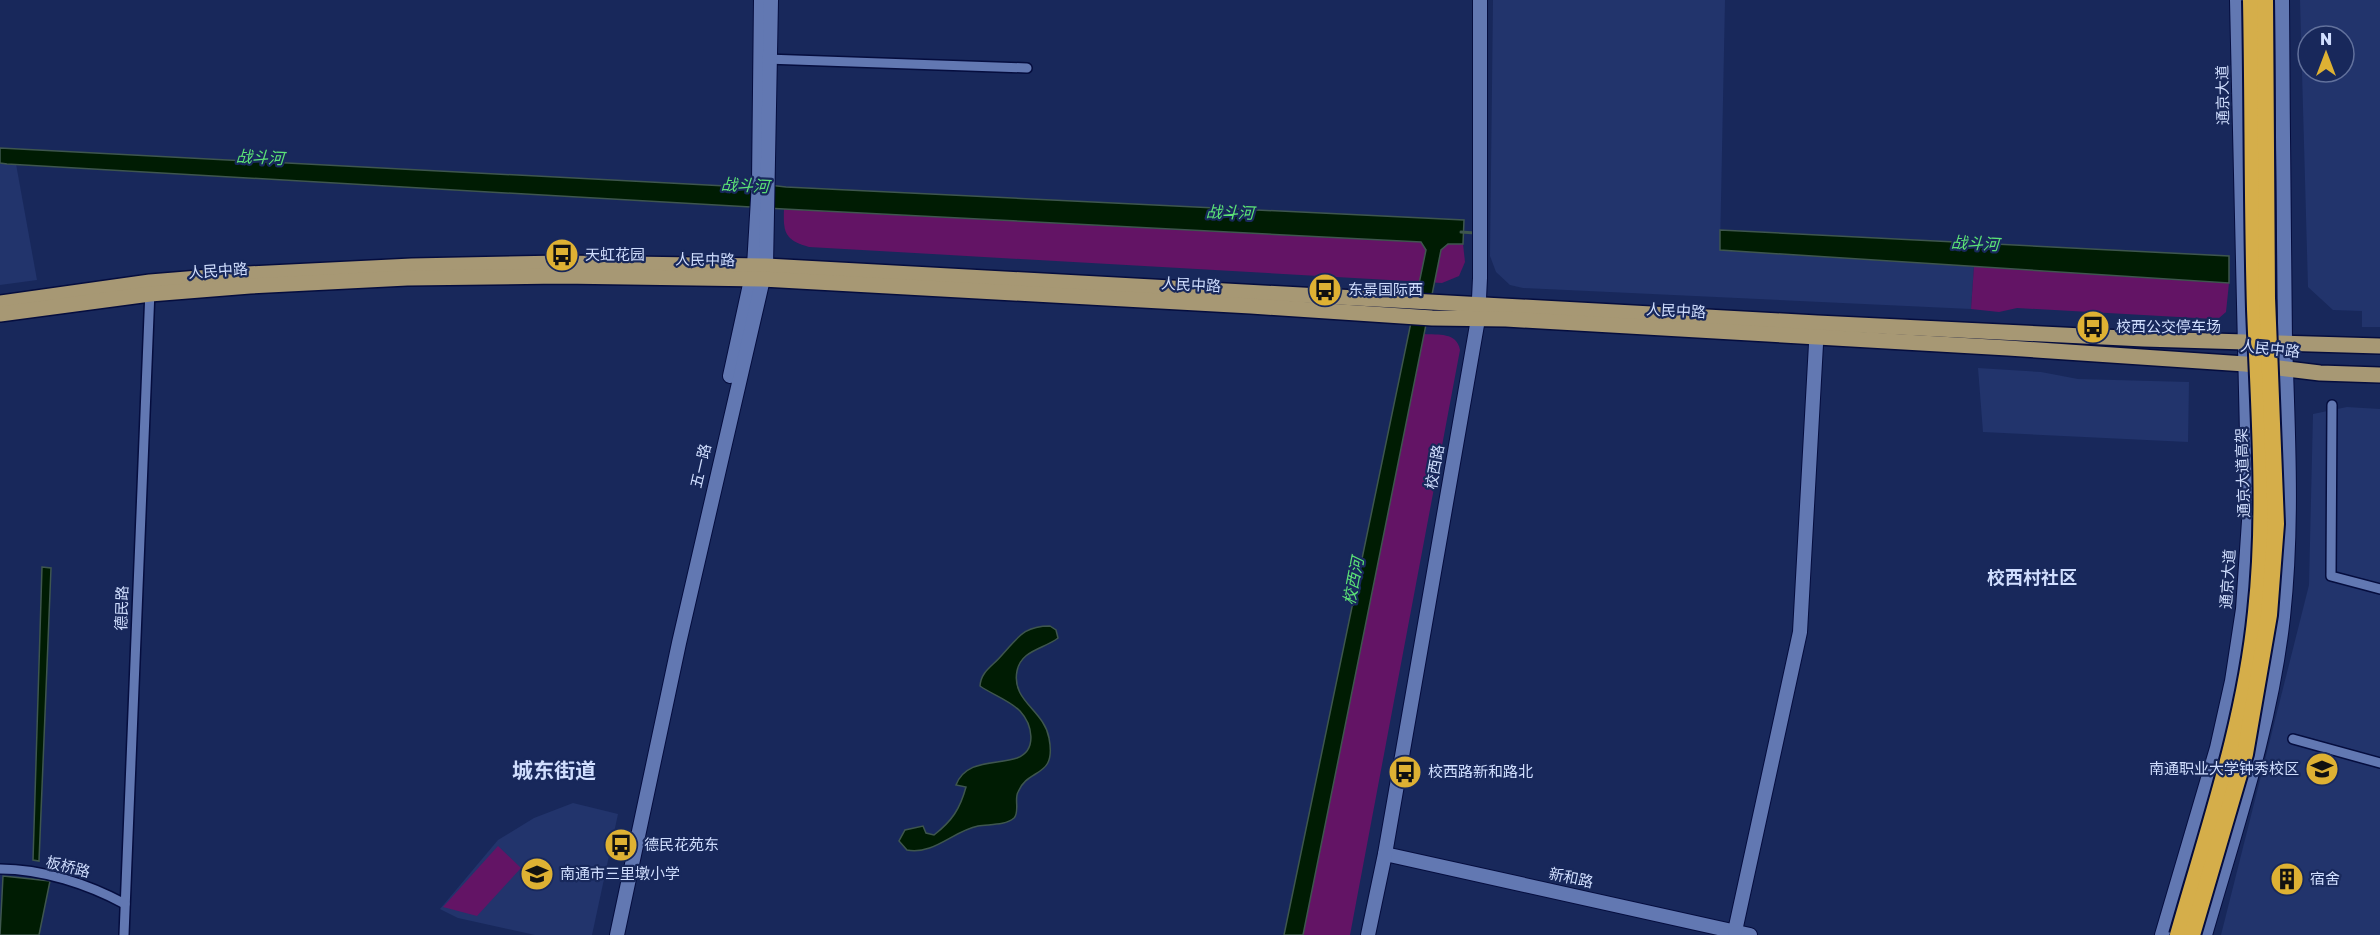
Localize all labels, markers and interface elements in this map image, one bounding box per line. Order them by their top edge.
north arrow [2296,24,2356,84]
text: N [2320,29,2332,49]
street label: 通京大道 [2212,65,2232,125]
water label: 战斗河 [236,146,287,168]
water label: 战斗河 [721,174,772,196]
water label: 战斗河 [1206,201,1257,223]
water label: 战斗河 [1951,232,2002,254]
bus stop icon: 天虹花园 [544,237,580,273]
place label: 天虹花园 [585,245,645,263]
street label: 人民中路 [675,249,735,269]
street label: 人民中路 [187,259,248,281]
bus stop icon: 东景国际西 [1307,272,1343,308]
street label: 人民中路 [1161,273,1221,295]
place label: 东景国际西 [1348,280,1423,298]
street label: 人民中路 [1646,299,1706,321]
bus stop icon: 校西公交停车场 [2075,309,2111,345]
place label: 校西公交停车场 [2116,317,2221,335]
street label: 人民中路 [2239,336,2301,360]
street label: 通京大道高架 [2231,428,2253,518]
street label: 五一路 [686,442,714,490]
street label: 校西路 [1421,443,1447,491]
street label: 通京大道 [2216,548,2238,609]
water label: 校西河 [1339,553,1368,606]
district label: 校西村社区 [1987,566,2077,588]
street label: 德民路 [111,585,131,631]
school or university icon: 南通职业大学钟秀校区 [2304,751,2340,787]
bus stop icon: 校西路新和路北 [1387,754,1423,790]
district label: 城东街道 [512,757,596,783]
place label: 南通职业大学钟秀校区 [2149,759,2299,777]
place label: 校西路新和路北 [1428,762,1533,780]
bus stop icon: 德民花苑东 [603,827,639,863]
place label: 德民花苑东 [644,835,719,853]
street label: 板桥路 [44,852,92,880]
school or university icon: 南通市三里墩小学 [519,856,555,892]
building icon: 宿舍 [2269,861,2305,897]
place label: 南通市三里墩小学 [560,864,680,882]
street label: 新和路 [1547,864,1595,891]
place label: 宿舍 [2310,869,2340,887]

